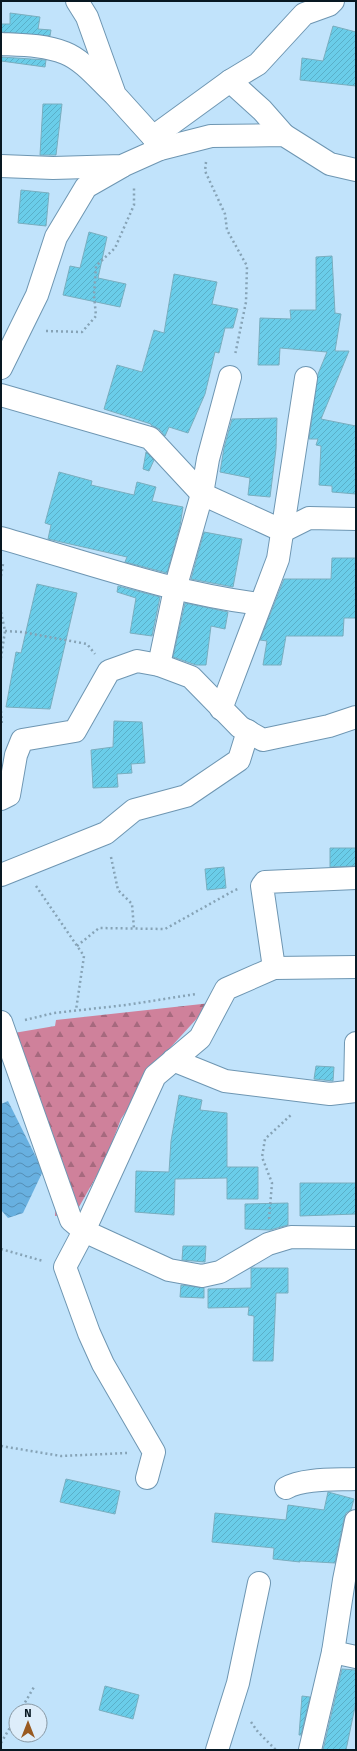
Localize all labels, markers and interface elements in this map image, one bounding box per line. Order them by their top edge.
north arrow [8,1703,48,1743]
text: N [24,1707,32,1720]

